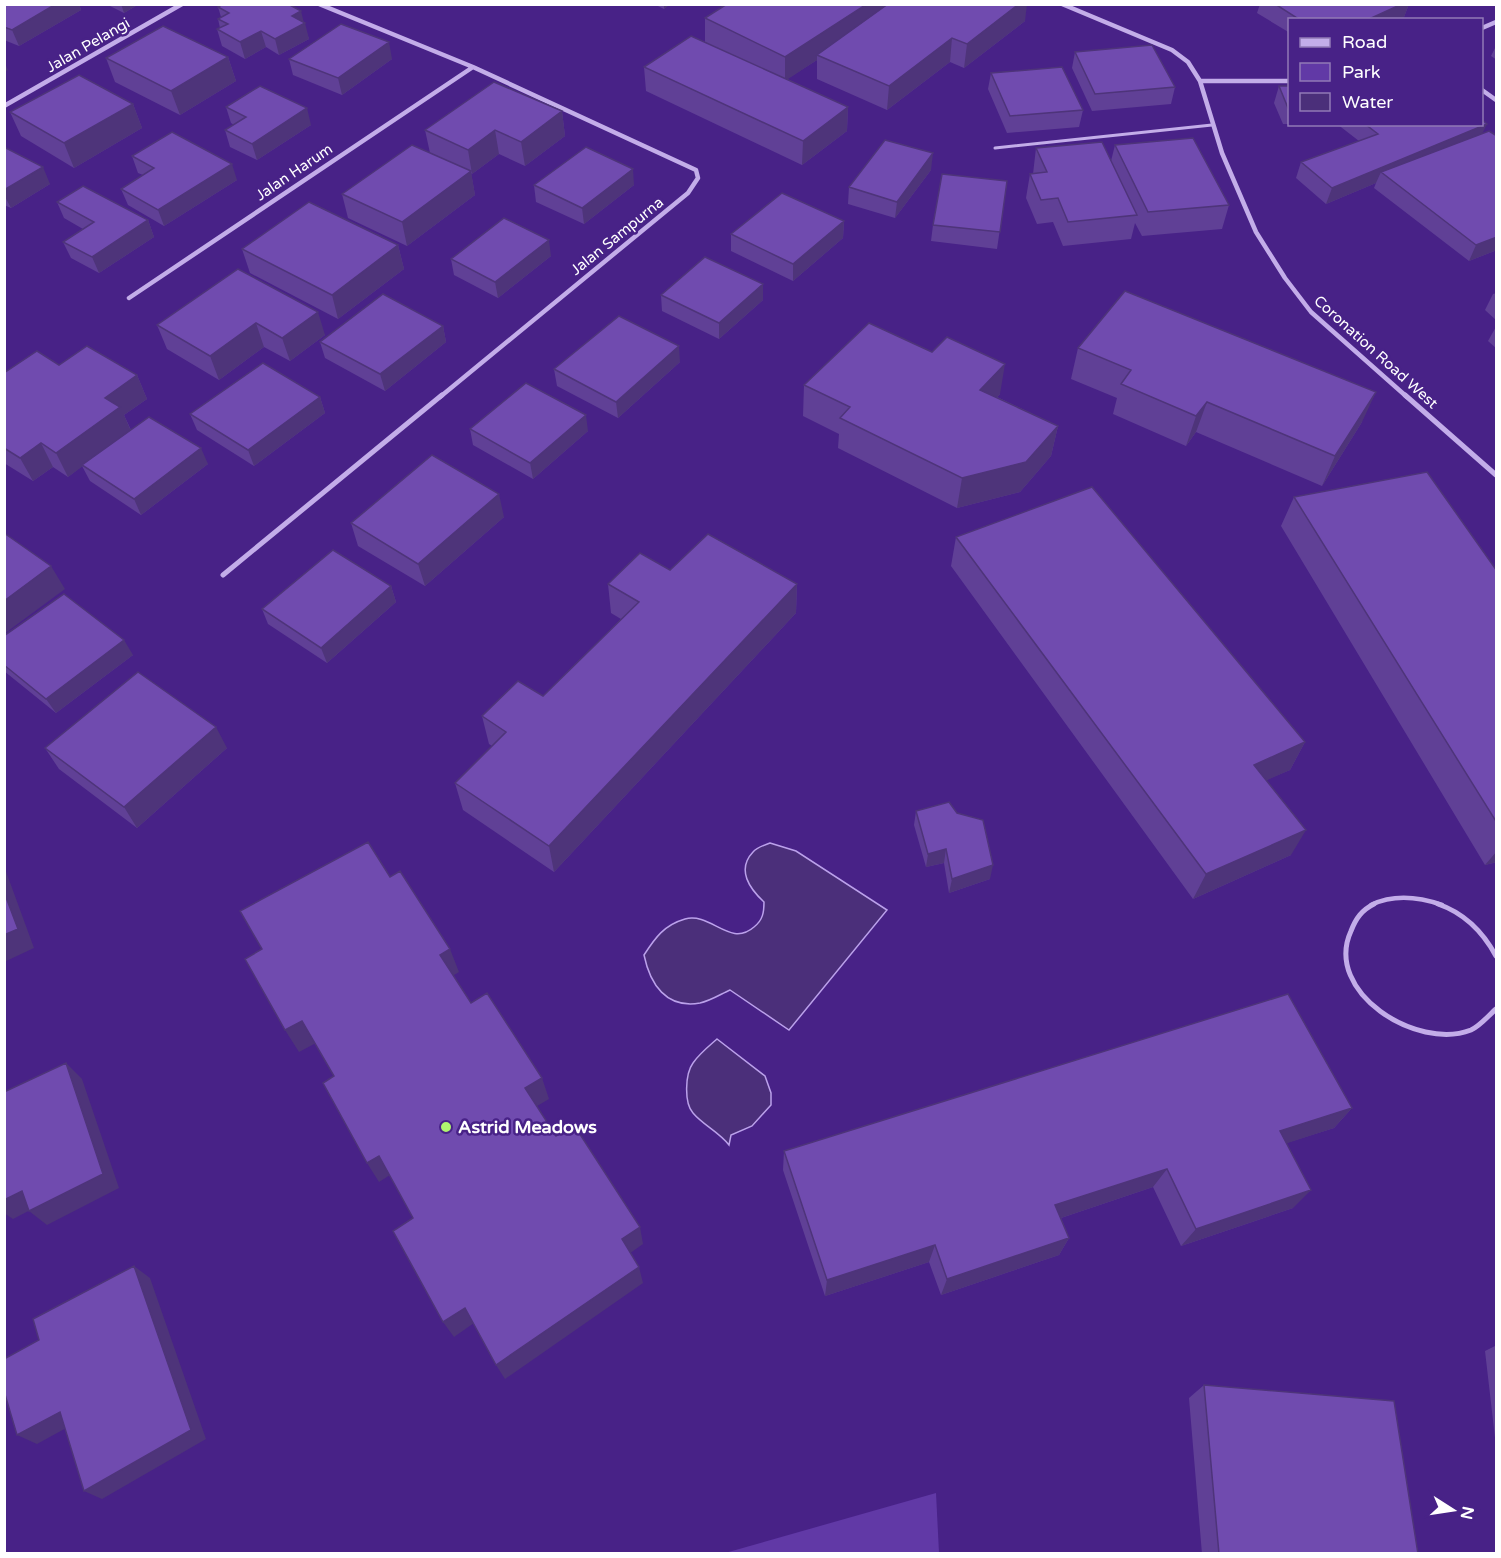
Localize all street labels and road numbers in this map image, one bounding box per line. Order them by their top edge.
street label: Jalan Pelangi [43,14,133,76]
street label: Jalan Harum [252,140,336,204]
street label: Jalan Sampurna [567,193,667,279]
street label: Coronation Road West [1310,292,1442,413]

